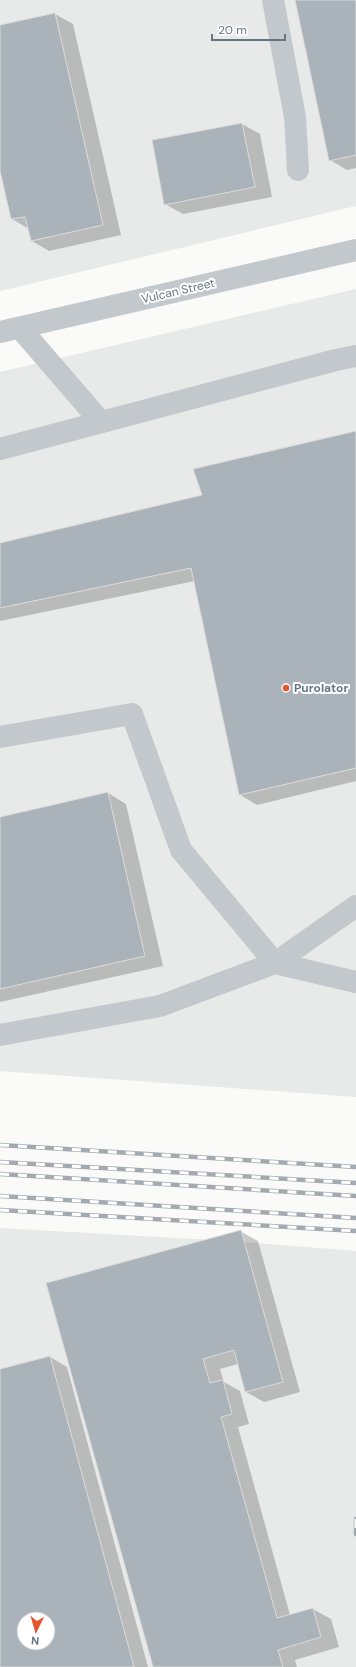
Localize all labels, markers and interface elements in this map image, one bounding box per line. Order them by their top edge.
scale bar [212,16,285,42]
text: 20 m [218,22,247,38]
street label: Vulcan Street [140,275,217,307]
place label: Purolator [294,680,348,696]
marker: Purolator [281,683,291,693]
north arrow [16,1611,56,1651]
text: N [31,1634,40,1648]

